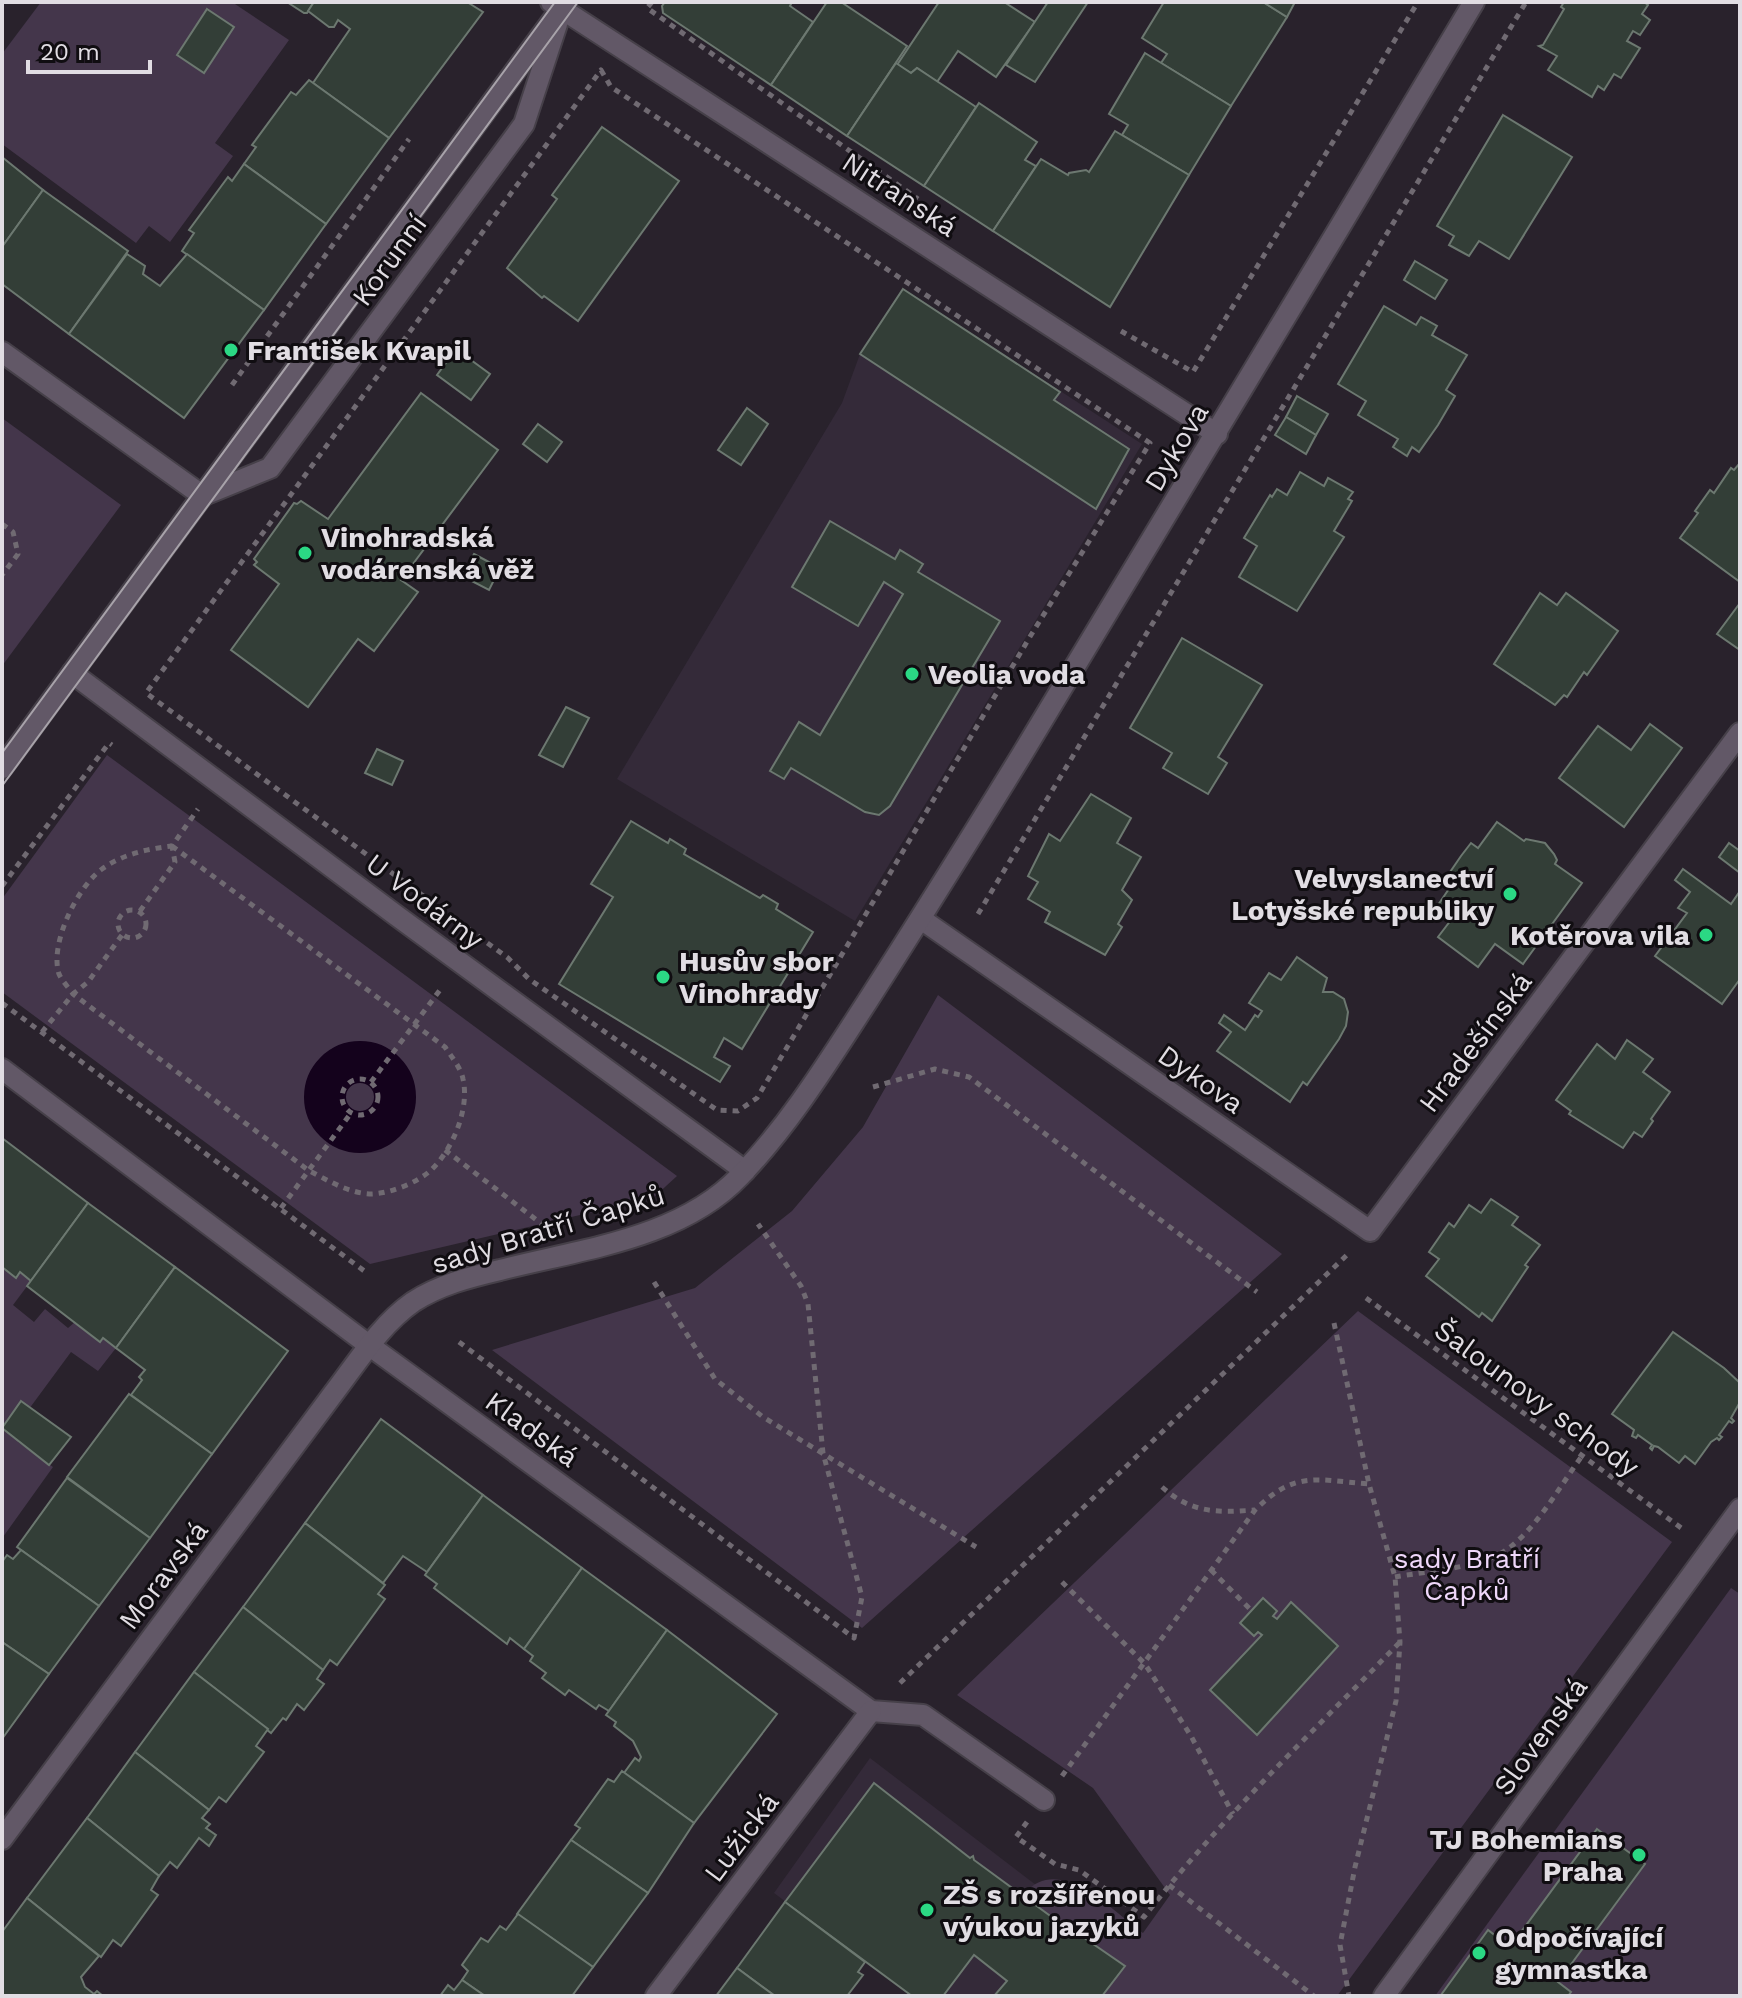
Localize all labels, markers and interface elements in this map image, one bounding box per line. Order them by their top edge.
scale bar [28,24,150,74]
text: 20 m [40,38,100,66]
street label: Nitranská [836,145,963,244]
street label: Korunní [345,208,434,312]
place label: František Kvapil [247,334,472,367]
marker: František Kvapil [222,341,240,359]
street label: Dykova [1137,397,1216,497]
place label: Vinohradská vodárenská věž [320,521,534,586]
marker: Vinohradská vodárenská věž [296,544,314,562]
place label: Veolia voda [928,658,1086,691]
marker: Veolia voda [903,665,921,683]
street label: U Vodárny [360,847,490,957]
place label: Velvyslanectví Lotyšské republiky [1231,862,1495,927]
marker: Velvyslanectví Lotyšské republiky [1501,885,1519,903]
place label: Kotěrova vila [1510,919,1691,952]
marker: Kotěrova vila [1697,926,1715,944]
place label: Husův sbor Vinohrady [679,945,834,1010]
street label: Hradešínská [1412,966,1539,1119]
marker: Husův sbor Vinohrady [654,968,672,986]
street label: Dykova [1152,1038,1250,1121]
street label: sady Bratří Čapků [428,1178,669,1281]
street label: Šalounovy schody [1428,1313,1646,1484]
street label: Kladská [479,1385,585,1474]
street label: Moravská [112,1514,215,1636]
park label: sady Bratří Čapků [1394,1542,1540,1607]
street label: Slovenská [1487,1671,1594,1802]
street label: Lužická [697,1786,786,1888]
place label: TJ Bohemians Praha [1430,1823,1624,1888]
marker: TJ Bohemians Praha [1630,1846,1648,1864]
place label: ZŠ s rozšířenou výukou jazyků [942,1878,1155,1943]
marker: ZŠ s rozšířenou výukou jazyků [918,1901,936,1919]
place label: Odpočívající gymnastka [1495,1921,1664,1986]
marker: Odpočívající gymnastka [1470,1944,1488,1962]

